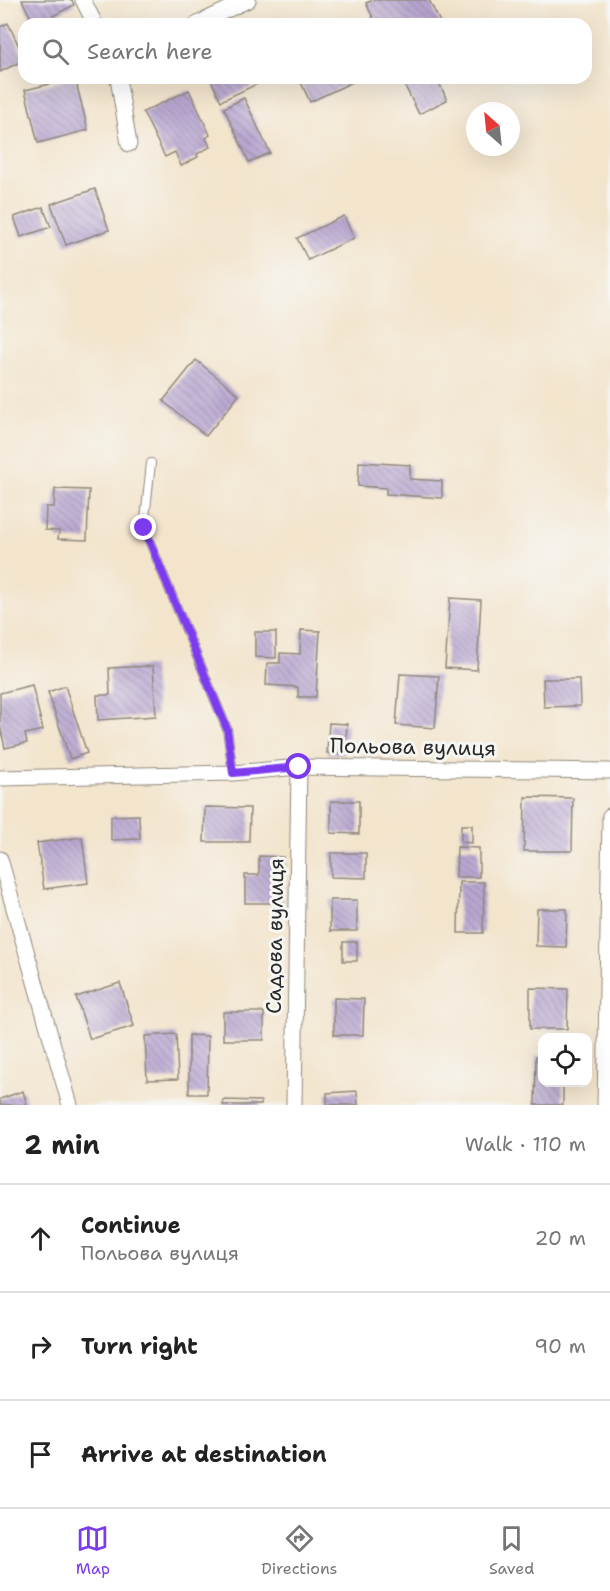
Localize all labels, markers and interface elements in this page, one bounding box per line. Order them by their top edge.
search box [18,18,592,84]
icon: search [39,35,72,68]
text: Search here [87,37,213,66]
north arrow [466,102,520,156]
route end [130,514,156,540]
street label: Польова вулиця [330,732,496,762]
route start [285,753,311,779]
street label: Садова вулиця [260,858,290,1014]
map controls [538,1033,592,1087]
button: locate [538,1033,592,1087]
text: 2 min [24,1127,100,1162]
text: Walk · 110 m [465,1131,586,1157]
text: Continue [81,1211,181,1240]
icon: ahead [24,1222,57,1255]
text: 20 m [535,1225,586,1251]
text: Польова вулиця [81,1240,239,1266]
icon: right [24,1330,57,1363]
text: Turn right [81,1332,198,1361]
text: 90 m [534,1333,586,1359]
icon: arrive [24,1438,57,1471]
text: Arrive at destination [81,1440,327,1469]
tab: Map [76,1522,110,1579]
tab: Directions [261,1522,338,1579]
tab: Saved [489,1522,534,1579]

